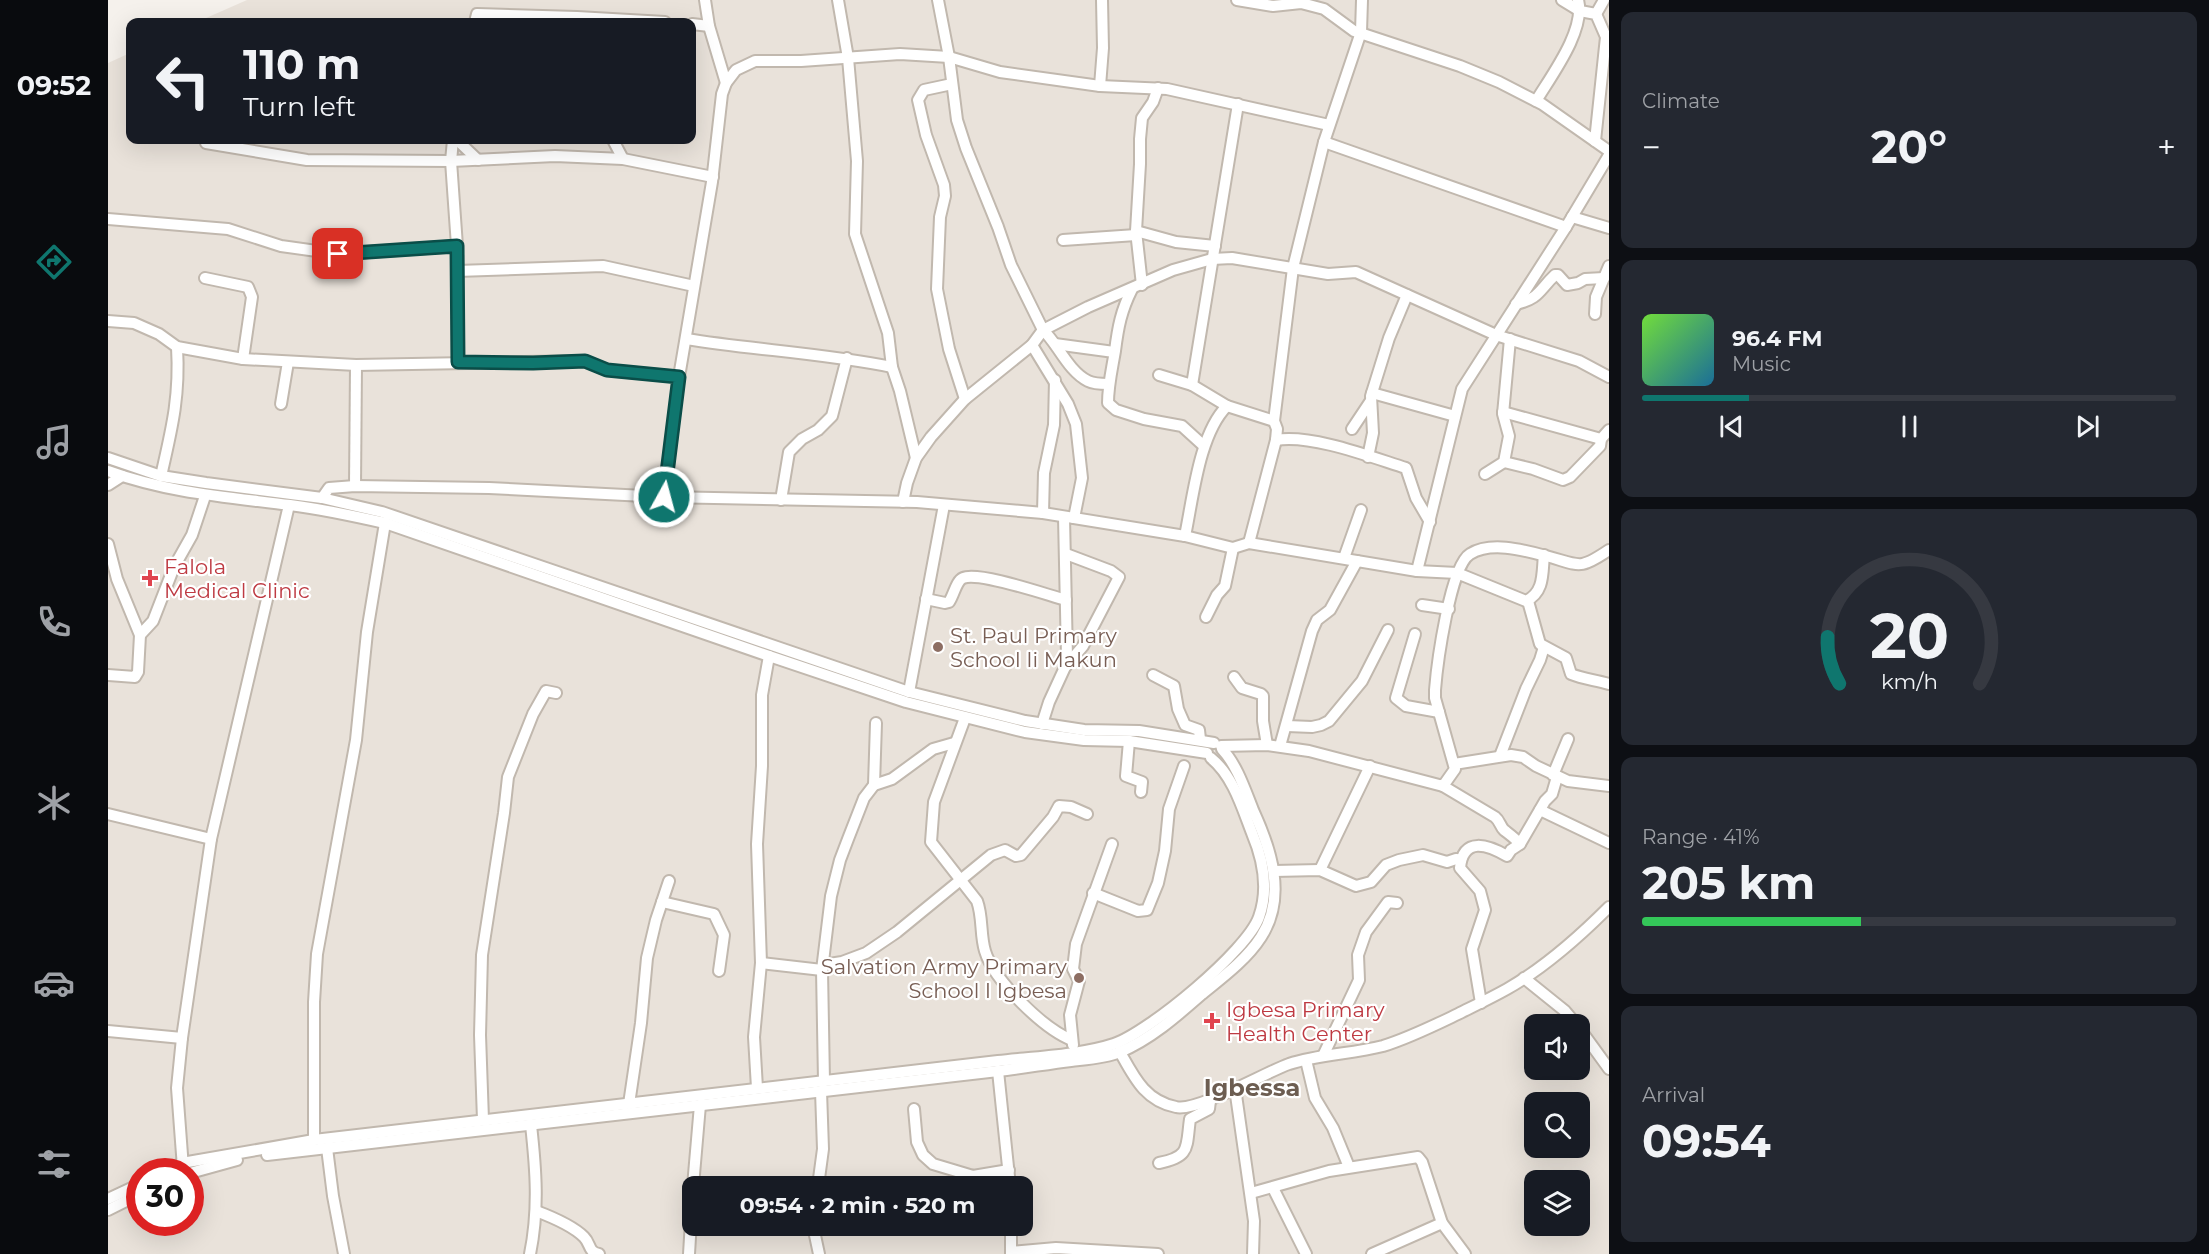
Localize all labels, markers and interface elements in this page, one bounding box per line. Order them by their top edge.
text: 110 m [243,38,360,90]
icon: left [144,42,222,120]
text: 09:52 [17,69,91,102]
text: Climate [1642,89,1720,113]
text: Turn left [243,90,356,123]
text: 20° [1871,119,1947,174]
text: − [1642,127,1661,167]
text: + [2157,127,2176,167]
pin [312,228,363,279]
icon: arrive [321,237,354,270]
icon: directions [33,241,75,283]
text: 96.4 FM [1732,325,1822,352]
text: Music [1732,352,1791,376]
icon: previous [1715,410,1748,443]
icon: pause [1893,410,1926,443]
icon: next [2071,410,2104,443]
icon: music [33,421,75,463]
position arrow [632,465,696,529]
place label: Falola Medical Clinic [164,554,310,603]
marker: Falola Medical Clinic [141,569,159,587]
text: 20 [1869,598,1949,674]
icon: phone [33,601,75,643]
place label: St. Paul Primary School Ii Makun [950,623,1117,672]
marker: St. Paul Primary School Ii Makun [931,640,945,654]
text: km/h [1880,668,1938,694]
icon: climate [33,782,75,824]
text: Range · 41% [1642,825,1760,849]
text: 205 km [1642,855,1815,910]
place label: Salvation Army Primary School I Igbesa [821,954,1068,1003]
icon: car [33,962,75,1004]
marker: Salvation Army Primary School I Igbesa [1072,971,1086,985]
place label: Igbesa Primary Health Center [1226,997,1385,1046]
marker: Igbesa Primary Health Center [1203,1012,1221,1030]
map controls [1524,1014,1590,1236]
button: sound [1524,1014,1590,1080]
district label: Igbessa [1204,1073,1300,1102]
text: Arrival [1642,1083,1705,1107]
button: search [1524,1092,1590,1158]
text: 09:54 [1642,1113,1771,1168]
icon: filters [33,1143,75,1185]
speed limit sign: 30 [126,1158,204,1236]
button: layers [1524,1170,1590,1236]
text: 09:54 · 2 min · 520 m [740,1192,975,1219]

